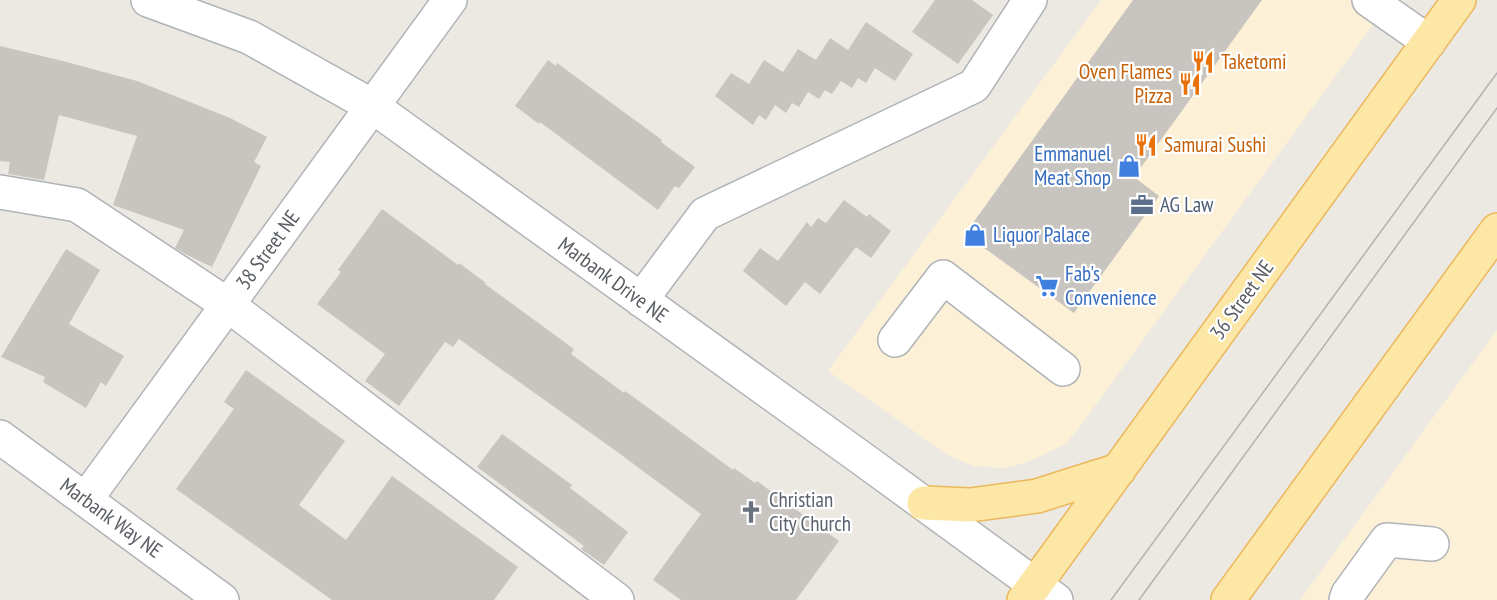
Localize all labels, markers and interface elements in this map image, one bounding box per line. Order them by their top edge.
place label: Taketomi [1221,48,1287,75]
restaurant icon: Taketomi [1190,49,1216,75]
place label: Oven Flames Pizza [1079,58,1172,109]
restaurant icon: Oven Flames Pizza [1177,71,1203,97]
place label: Samurai Sushi [1164,131,1266,158]
restaurant icon: Samurai Sushi [1133,132,1159,158]
place label: Emmanuel Meat Shop [1034,140,1111,191]
shop icon: Emmanuel Meat Shop [1116,153,1142,179]
place label: AG Law [1160,191,1214,218]
office icon: AG Law [1129,192,1155,218]
street label: 38 Street NE [230,205,305,295]
place label: Liquor Palace [993,221,1090,248]
shop icon: Liquor Palace [962,222,988,248]
street label: Marbank Drive NE [553,231,674,329]
street label: 36 Street NE [1204,255,1279,345]
place label: Fab's Convenience [1065,260,1157,311]
supermarket icon: Fab's Convenience [1034,273,1060,299]
street label: Marbank Way NE [55,471,168,564]
place label: Christian City Church [769,486,851,537]
church icon: Christian City Church [738,499,764,525]

